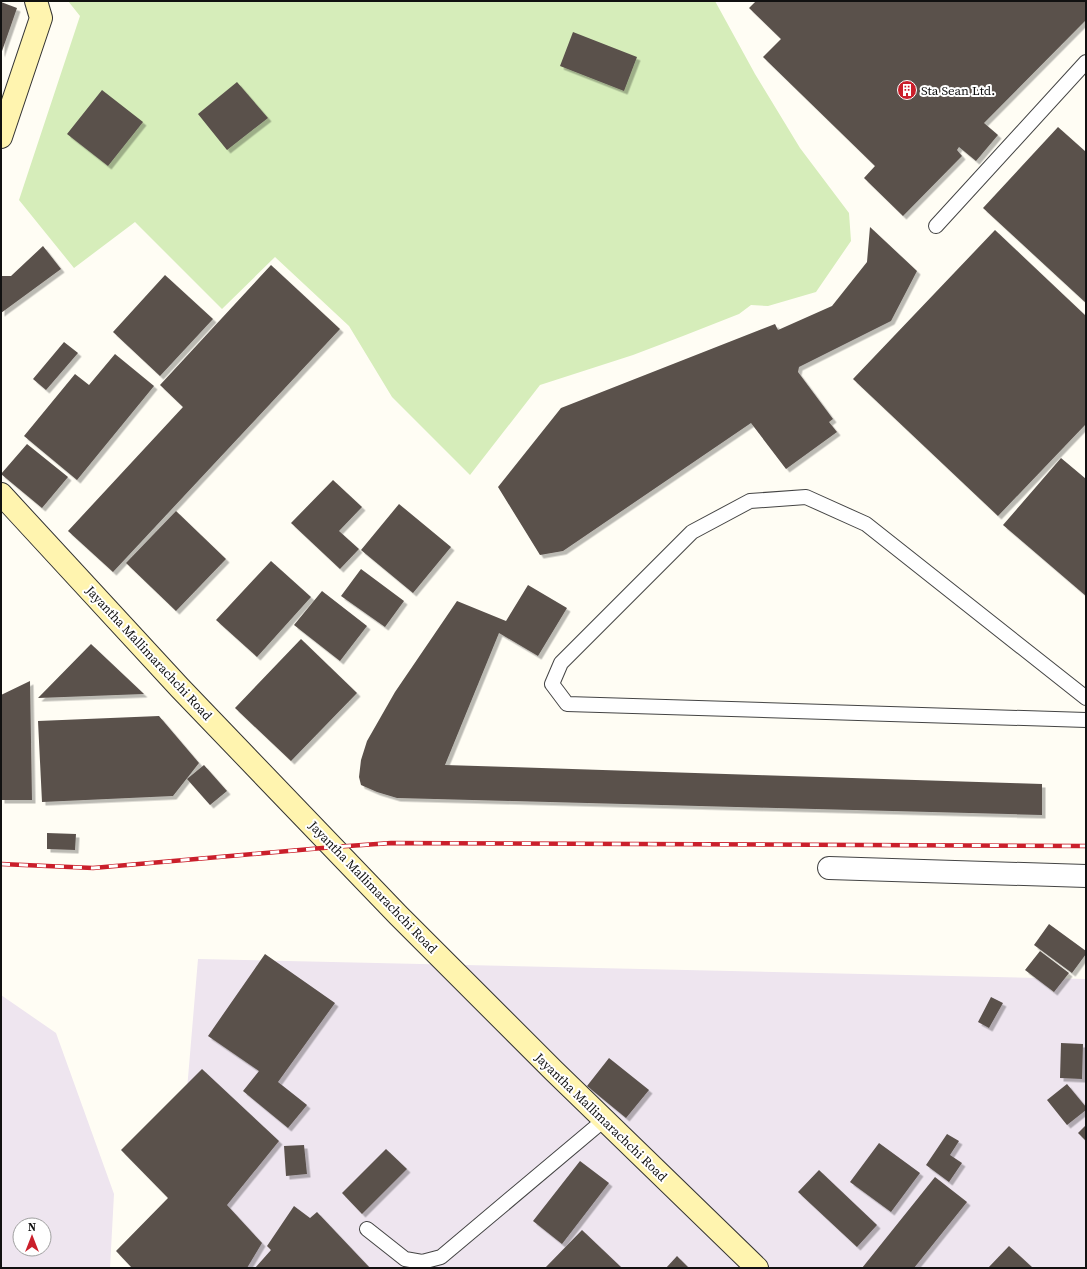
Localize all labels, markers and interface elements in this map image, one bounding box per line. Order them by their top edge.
building icon: Sta Sean Ltd. [896,79,918,101]
place label: Sta Sean Ltd. [921,82,995,99]
street label: Jayantha Mallimarachchi Road [81,581,216,724]
street label: Jayantha Mallimarachchi Road [304,816,441,957]
street label: Jayantha Mallimarachchi Road [530,1048,671,1185]
north arrow [12,1217,52,1257]
text: N [28,1220,36,1235]

